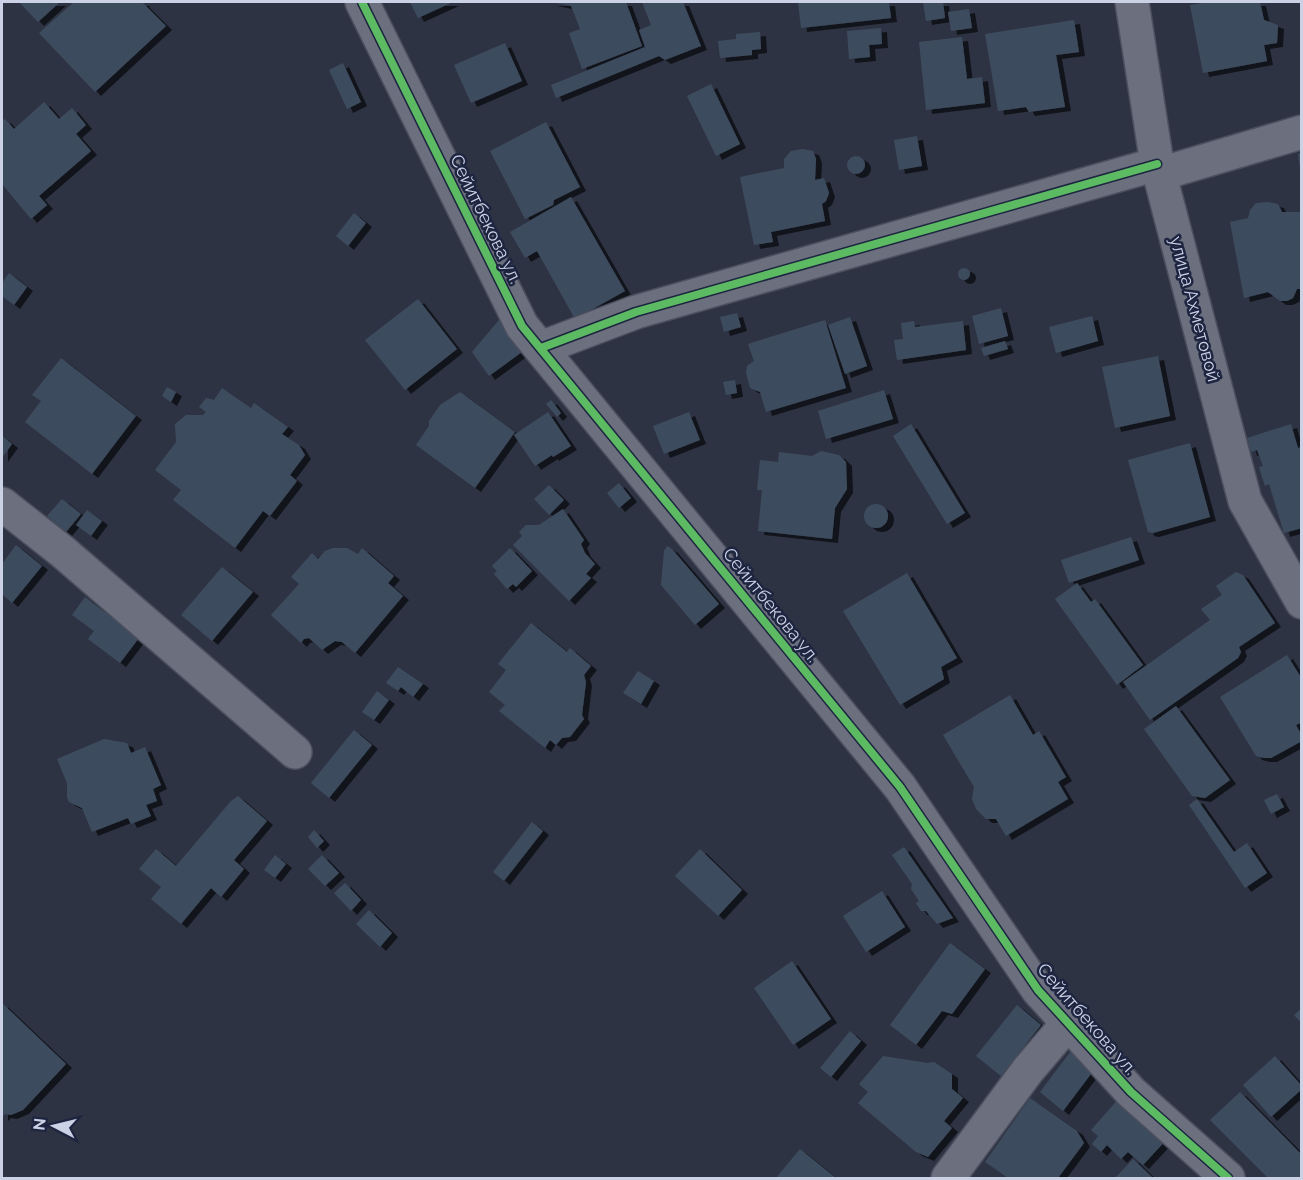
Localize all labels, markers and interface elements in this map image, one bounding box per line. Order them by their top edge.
street label: Сейитбекова ул. [446,151,527,287]
street label: улица Ахметовой [1166,234,1225,384]
street label: Сейитбекова ул. [719,543,824,666]
street label: Сейитбекова ул. [1033,959,1142,1079]
north arrow [24,1096,84,1156]
text: N [29,1117,50,1131]

